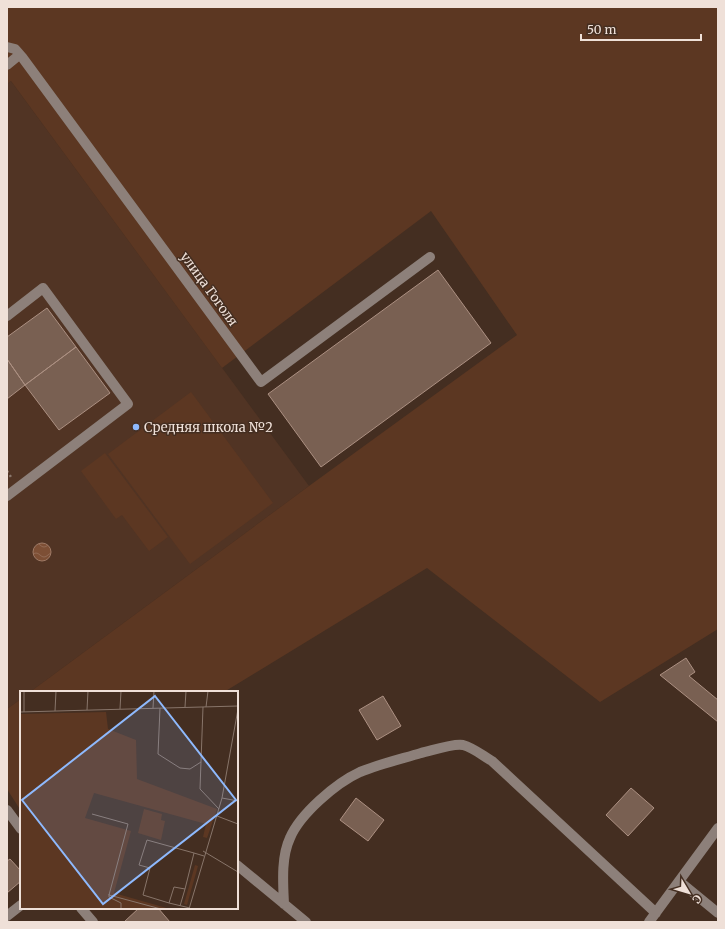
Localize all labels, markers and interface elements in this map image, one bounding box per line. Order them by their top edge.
scale bar [581,16,701,42]
text: 50 m [587,22,616,37]
street label: улица Гоголя [176,249,242,330]
place label: Средняя школа №2 [144,419,273,436]
marker: Средняя школа №2 [131,422,141,432]
inset map [20,691,238,909]
north arrow [669,873,709,913]
text: С [689,892,705,906]

